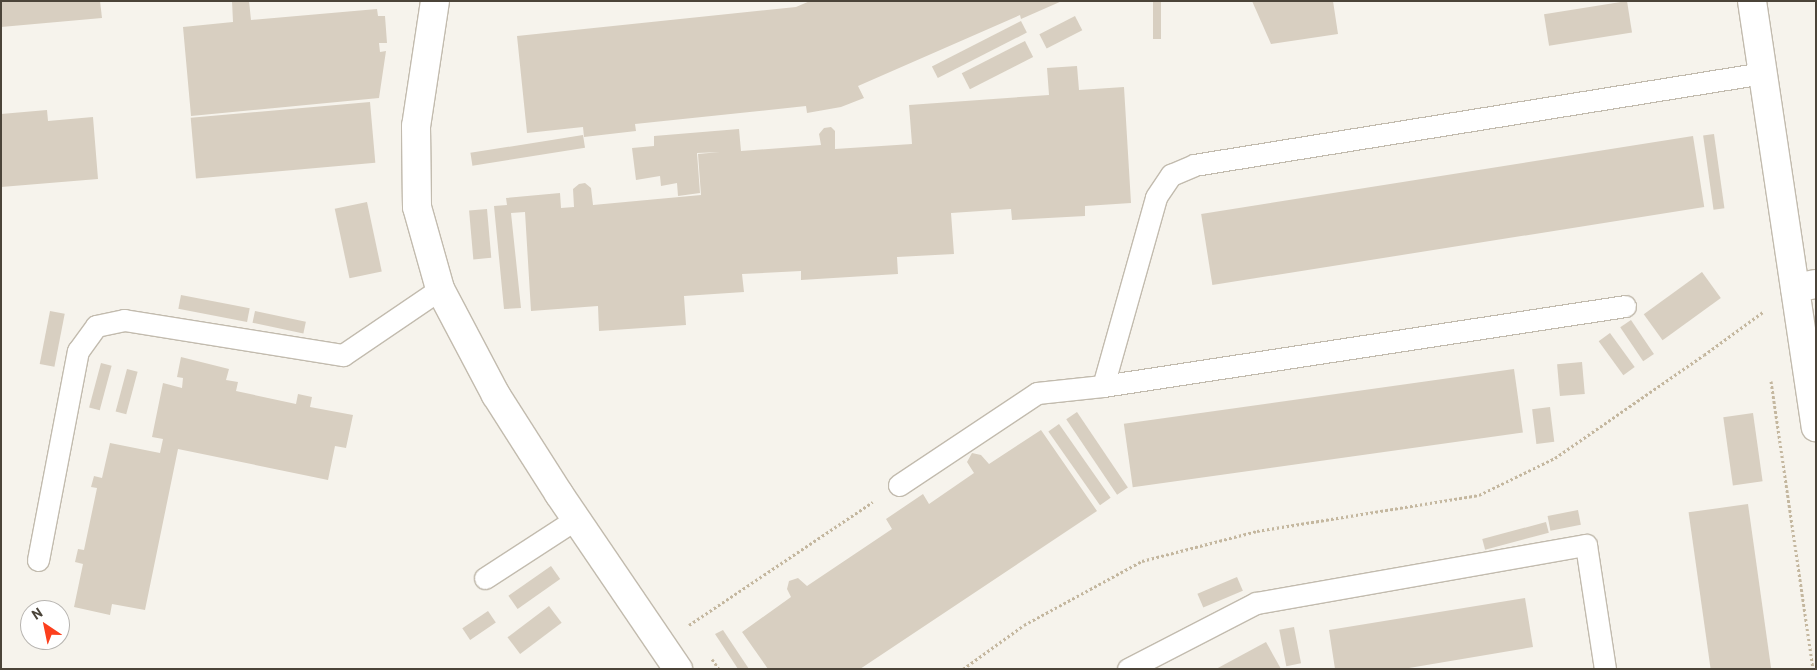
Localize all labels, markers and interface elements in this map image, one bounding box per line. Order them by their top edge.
north arrow [20,600,70,650]
text: N [28,603,46,623]

